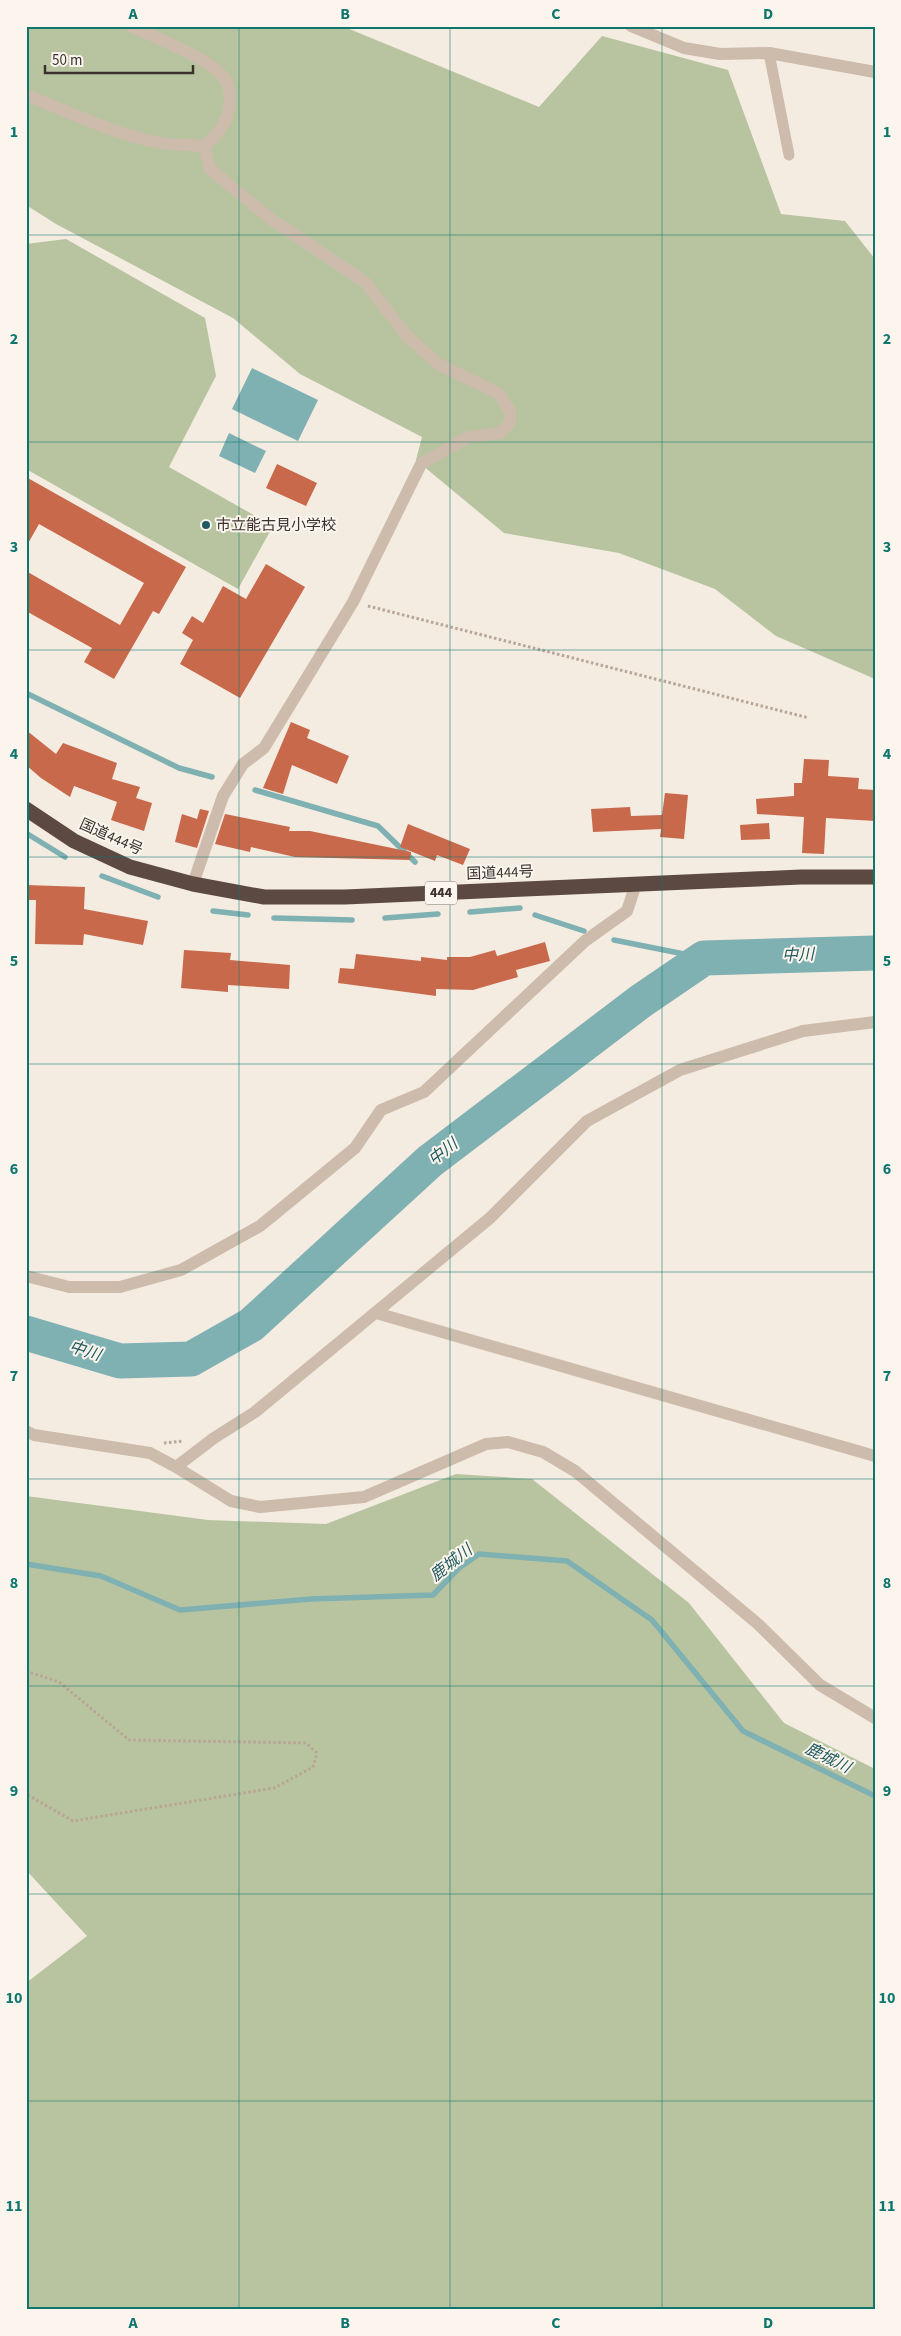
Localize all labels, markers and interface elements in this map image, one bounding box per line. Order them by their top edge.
text: A [127,3,138,25]
text: B [340,3,350,25]
text: C [551,3,561,25]
text: D [763,3,773,25]
scale bar [45,42,192,74]
text: 50 m [52,50,82,71]
text: 1 [10,121,18,143]
text: 1 [883,121,891,143]
text: 2 [10,328,18,350]
text: 2 [883,328,891,350]
place label: 市立能古見小学校 [216,515,336,536]
marker: 市立能古見小学校 [200,519,212,531]
text: 3 [10,536,18,558]
text: 3 [883,536,891,558]
text: 4 [10,743,19,765]
text: 4 [883,743,892,765]
street label: 国道444号 [76,814,146,860]
street label: 国道444号 [466,861,534,885]
road number: 444 [425,881,457,904]
water label: 中川 [782,943,816,967]
text: 5 [10,950,18,972]
text: 5 [883,950,891,972]
water label: 中川 [424,1132,464,1171]
text: 6 [10,1158,18,1180]
text: 6 [883,1158,891,1180]
water label: 中川 [66,1336,105,1367]
text: 7 [10,1365,18,1387]
text: 7 [883,1365,891,1387]
water label: 鹿城川 [425,1538,478,1586]
text: 8 [10,1572,18,1594]
text: 8 [883,1572,891,1594]
water label: 鹿城川 [802,1738,856,1779]
text: 9 [10,1780,18,1802]
text: 9 [883,1780,891,1802]
text: 10 [6,1987,22,2009]
text: 10 [879,1987,895,2009]
text: 11 [6,2195,22,2217]
text: 11 [879,2195,895,2217]
text: A [127,2312,138,2334]
text: B [340,2312,350,2334]
text: C [551,2312,561,2334]
text: D [763,2312,773,2334]

